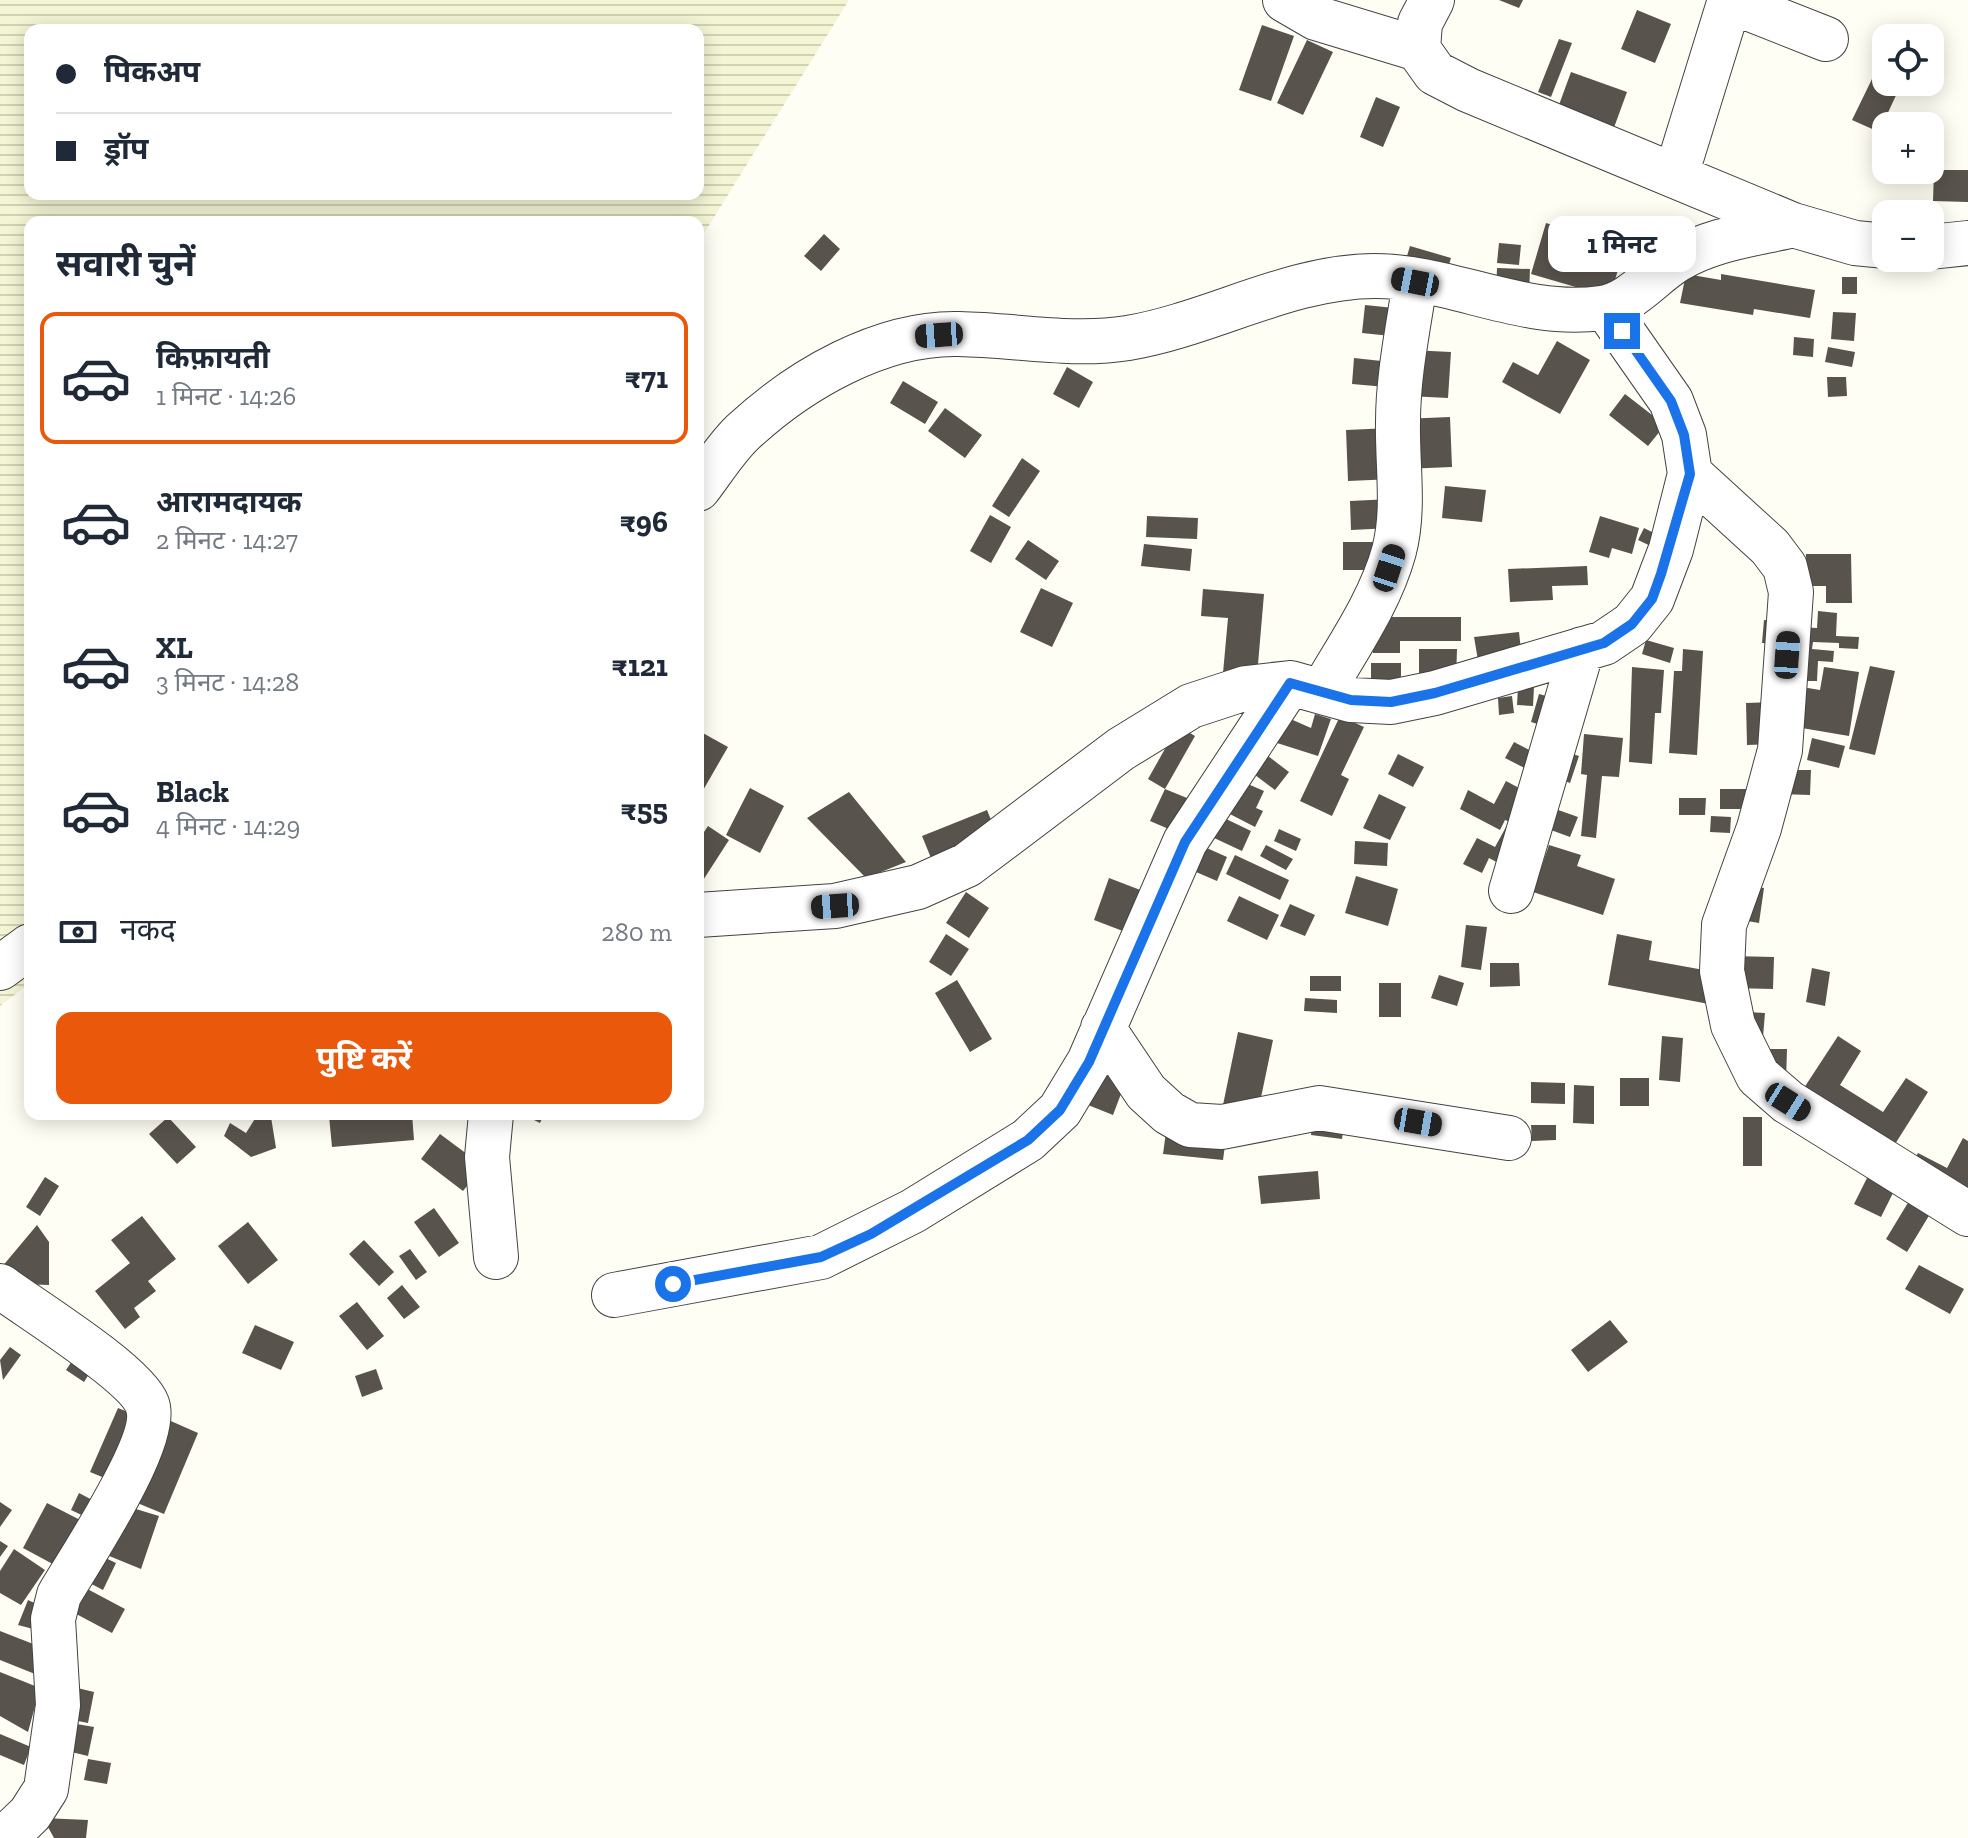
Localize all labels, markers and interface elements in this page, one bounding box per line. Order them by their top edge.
map controls [1872,24,1944,272]
button: locate [1872,24,1944,96]
text: पिकअप [104,54,200,90]
button: + [1872,112,1944,184]
text: ड्रॉप [104,131,148,167]
button: − [1872,200,1944,272]
callout: 1 मिनट [1548,215,1696,271]
text: 1 मिनट [1587,228,1657,260]
text: सवारी चुनें [56,242,195,285]
car [1389,266,1441,298]
route end [1604,313,1640,349]
car [914,321,964,349]
text: किफ़ायती [156,340,270,376]
icon: car [60,342,132,414]
text: ₹71 [625,360,668,396]
text: 1 मिनट · 14:26 [156,380,296,412]
text: आरामदायक [156,484,302,520]
icon: car [60,486,132,558]
text: ₹96 [620,504,668,540]
text: 2 मिनट · 14:27 [156,524,298,556]
car [1370,541,1408,595]
icon: car [60,630,132,702]
text: XL [156,630,193,666]
car [1773,630,1801,680]
text: ₹121 [611,648,668,684]
text: 3 मिनट · 14:28 [156,666,299,698]
icon: car [60,774,132,846]
text: Black [156,774,229,810]
text: ₹55 [621,792,668,828]
text: 4 मिनट · 14:29 [156,810,300,842]
car [810,892,860,920]
icon: cash [56,910,100,954]
text: नकद [120,912,176,948]
text: 280 m [601,916,672,948]
button: पुष्टि करें [56,1012,672,1104]
car [1761,1079,1815,1125]
car [1392,1106,1444,1138]
route start [655,1266,691,1302]

